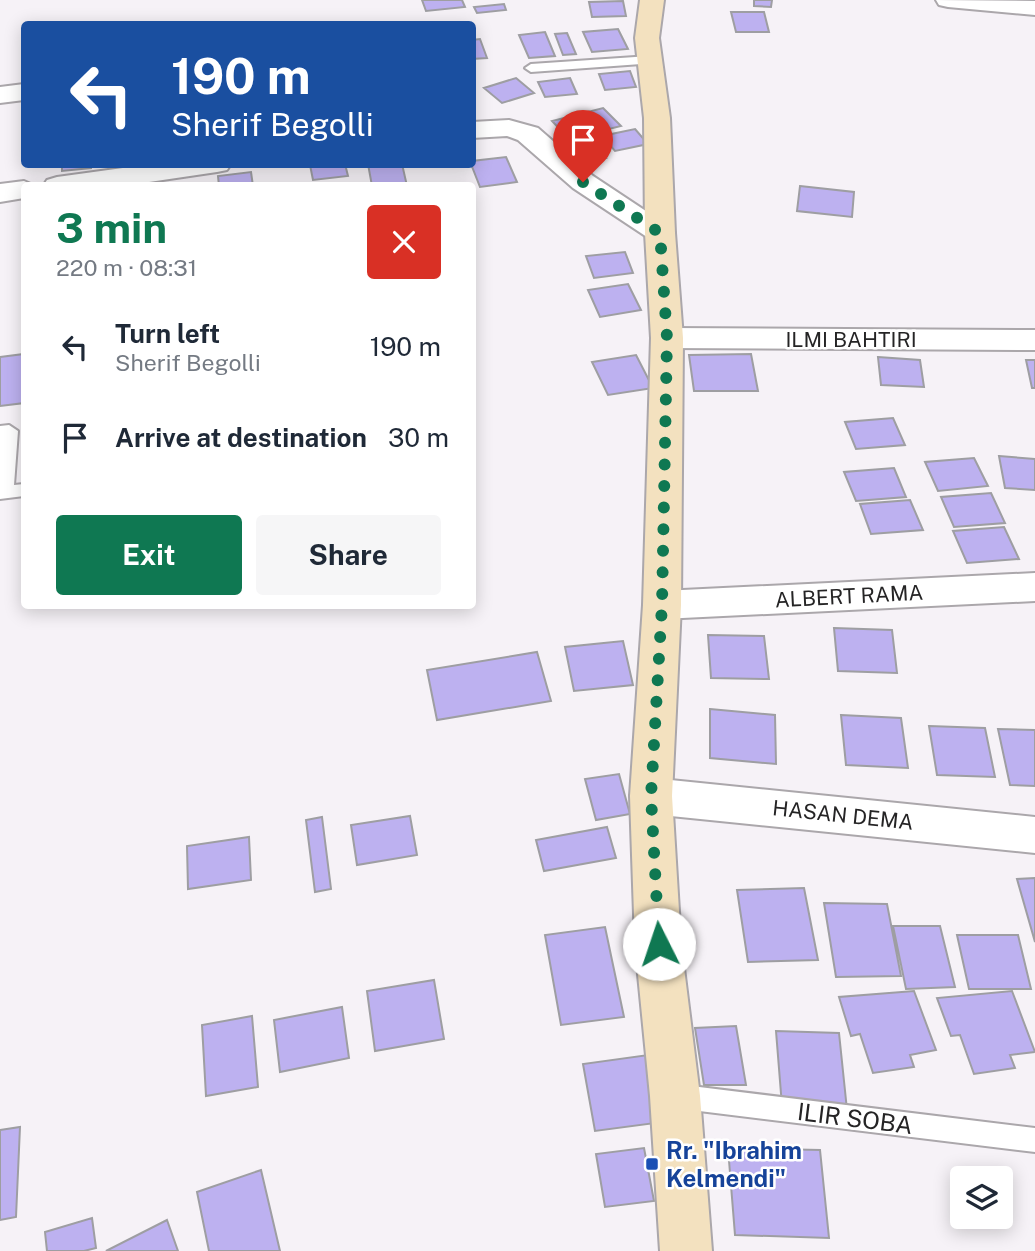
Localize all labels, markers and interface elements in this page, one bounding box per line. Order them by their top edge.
text: 190 m [171,47,311,105]
icon: left [56,49,147,140]
text: Sherif Begolli [171,106,374,143]
pin [553,110,613,182]
icon: arrive [564,121,602,159]
text: 3 min [56,203,167,252]
button: close [367,205,441,279]
text: 220 m · 08:31 [56,254,197,281]
text: Turn left [115,318,220,349]
street label: ILMI BAHTIRI [785,327,917,352]
icon: left [56,328,94,366]
text: 190 m [370,331,441,362]
text: Sherif Begolli [115,349,261,376]
icon: arrive [56,419,94,457]
text: Arrive at destination [115,422,367,453]
text: 30 m [388,422,449,453]
button: Exit [56,515,242,595]
button: Share [256,515,441,595]
street label: ALBERT RAMA [774,580,924,612]
street label: HASAN DEMA [771,795,915,835]
position arrow [622,907,696,981]
street label: ILIR SOBA [796,1097,914,1139]
place label: Rr. "Ibrahim Kelmendi" [666,1136,802,1192]
marker: Rr. "Ibrahim Kelmendi" [644,1156,660,1172]
map controls [950,1166,1013,1229]
button: layers [950,1166,1013,1229]

